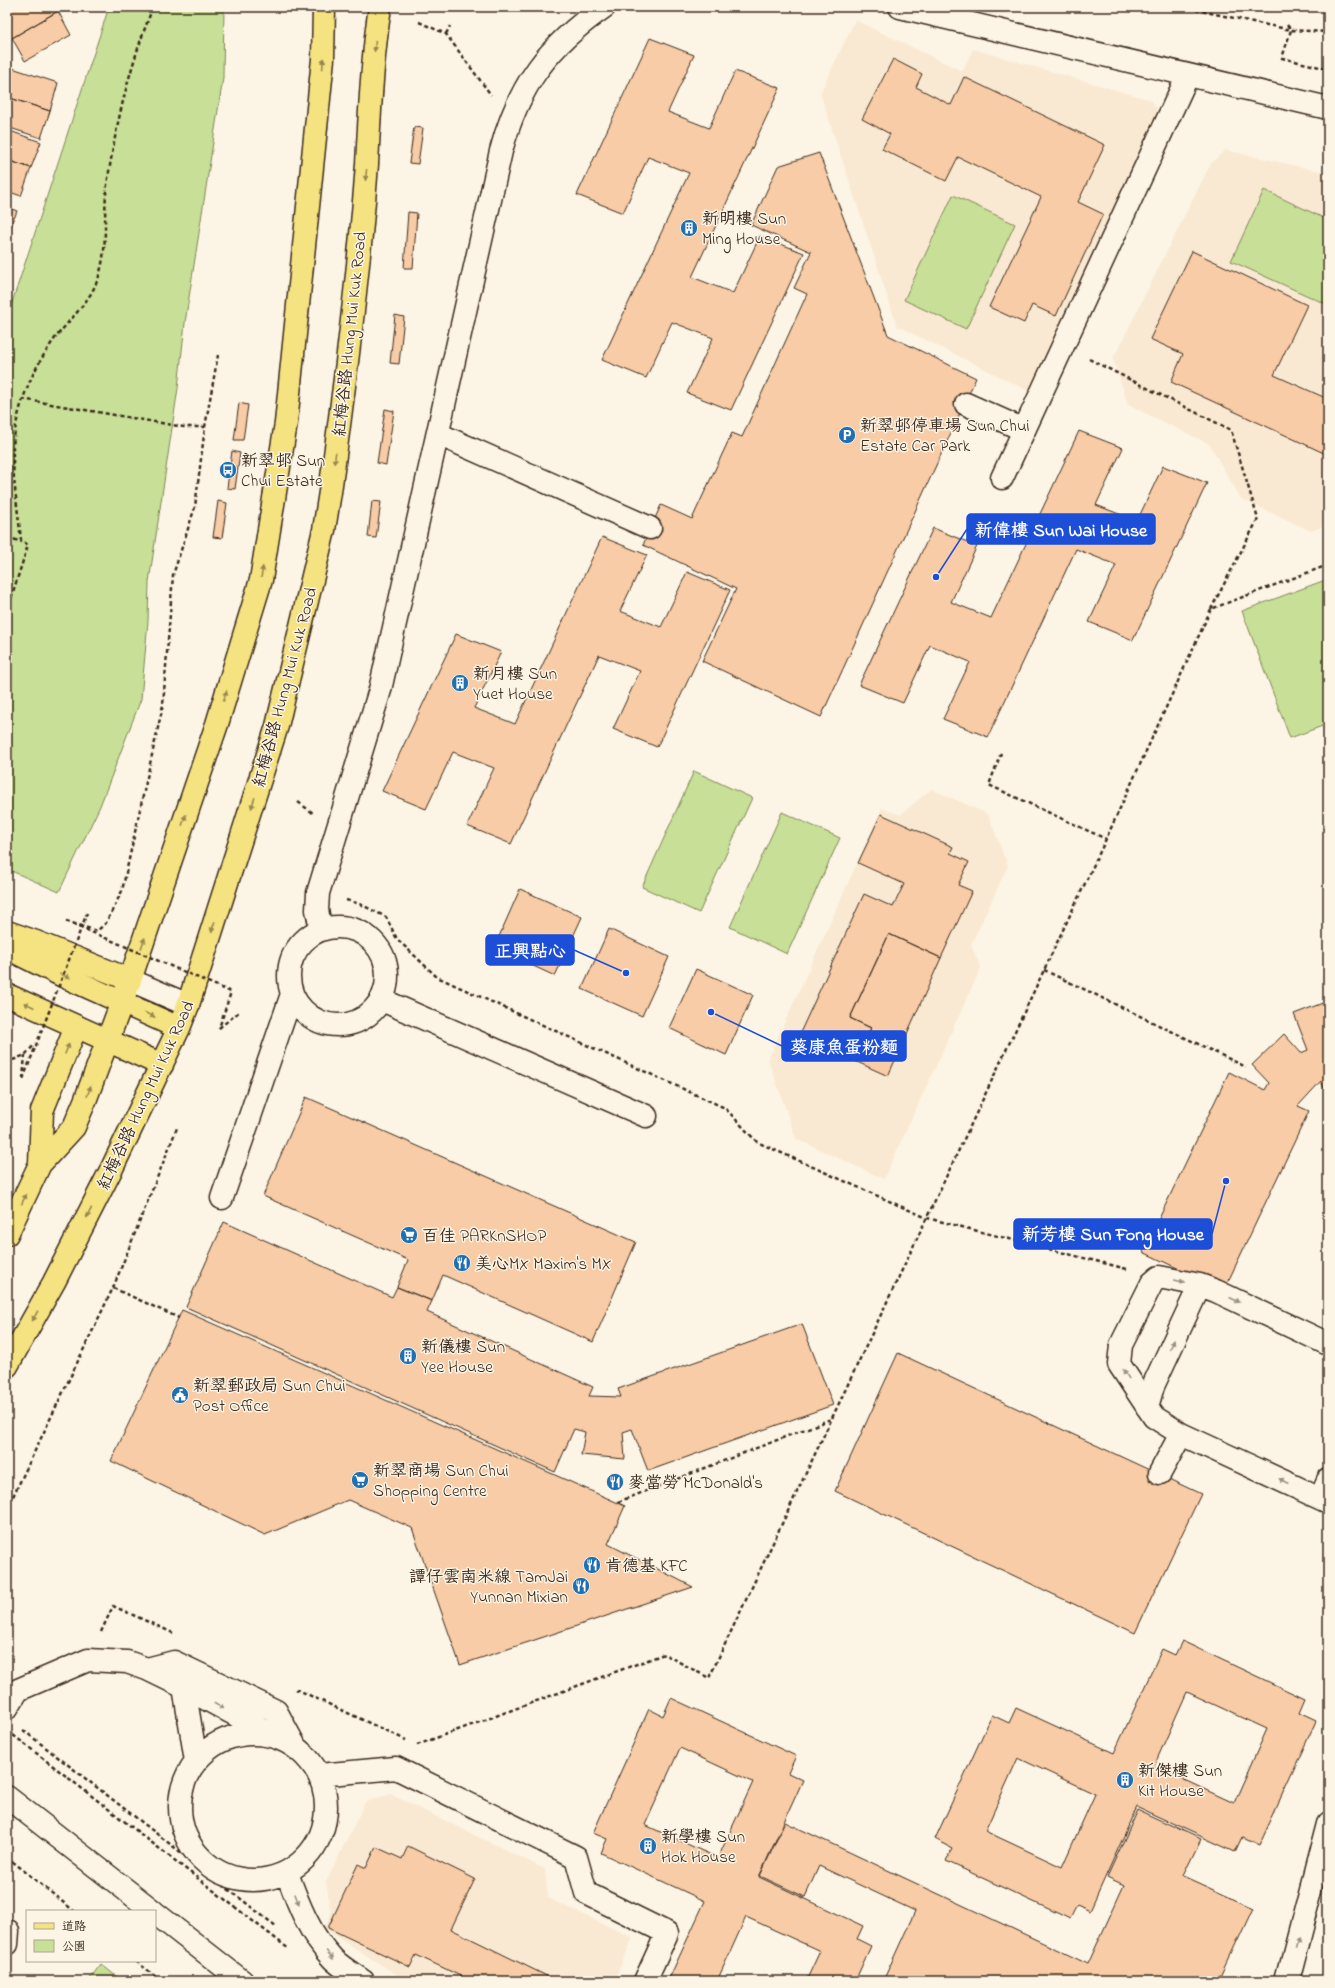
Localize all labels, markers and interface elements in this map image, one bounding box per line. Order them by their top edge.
one-way arrow [371,40,378,52]
one-way arrow [319,58,326,70]
one-way arrow [362,169,369,181]
place label: 新明樓 Sun Ming House [702,207,786,254]
building icon: 新明樓 Sun Ming House [679,218,699,238]
street label: 紅梅谷路 Hung Mui Kuk Road [327,230,376,438]
place label: 新翠邨停車場 Sun Chui Estate Car Park [860,414,1030,459]
parking icon: 新翠邨停車場 Sun Chui Estate Car Park [837,425,857,445]
place label: 新翠邨 Sun Chui Estate [241,449,325,494]
one-way arrow [332,452,338,464]
bus stop icon: 新翠邨 Sun Chui Estate [218,460,238,480]
callout: 新偉樓 Sun Wai House [967,514,1155,544]
text: 新偉樓 Sun Wai House [975,519,1148,545]
one-way arrow [259,566,265,578]
street label: 紅梅谷路 Hung Mui Kuk Road [247,584,326,791]
place label: 新月樓 Sun Yuet House [473,662,557,707]
building icon: 新月樓 Sun Yuet House [450,673,470,693]
one-way arrow [222,690,228,702]
one-way arrow [250,797,256,809]
one-way arrow [182,813,188,825]
one-way arrow [210,921,216,933]
callout: 正興點心 [486,935,574,965]
one-way arrow [140,936,146,948]
text: 正興點心 [494,940,566,966]
one-way arrow [59,974,71,980]
street label: 紅梅谷路 Hung Mui Kuk Road [92,997,203,1195]
one-way arrow [23,1002,35,1008]
one-way arrow [145,1012,156,1018]
callout: 葵康魚蛋粉麵 [782,1031,906,1061]
text: 葵康魚蛋粉麵 [790,1036,898,1062]
one-way arrow [65,1043,71,1055]
one-way arrow [86,1085,92,1097]
one-way arrow [21,1194,27,1205]
one-way arrow [86,1208,92,1219]
callout: 新芳樓 Sun Fong House [1014,1219,1212,1249]
text: 新芳樓 Sun Fong House [1022,1223,1205,1250]
place label: 百佳 PARKnSHOP [422,1224,547,1249]
supermarket icon: 百佳 PARKnSHOP [399,1225,419,1245]
place label: 美心MX Maxim's MX [475,1252,612,1277]
restaurant icon: 美心MX Maxim's MX [452,1253,472,1273]
one-way arrow [1172,1278,1185,1284]
one-way arrow [1230,1297,1241,1303]
one-way arrow [32,1310,38,1322]
place label: 新儀樓 Sun Yee House [421,1335,505,1380]
one-way arrow [1169,1340,1175,1351]
building icon: 新儀樓 Sun Yee House [398,1346,418,1366]
one-way arrow [1122,1368,1129,1380]
place label: 新翠郵政局 Sun Chui Post Office [193,1374,346,1419]
public building icon: 新翠郵政局 Sun Chui Post Office [170,1385,190,1405]
place label: 新翠商場 Sun Chui Shopping Centre [373,1459,509,1506]
supermarket icon: 新翠商場 Sun Chui Shopping Centre [350,1470,370,1490]
place label: 麥當勞 McDonald's [628,1471,763,1496]
restaurant icon: 麥當勞 McDonald's [605,1472,625,1492]
one-way arrow [1278,1478,1290,1484]
place label: 肯德基 KFC [605,1554,687,1579]
restaurant icon: 肯德基 KFC [582,1555,602,1575]
place label: 譚仔雲南米線 TamJai Yunnan Mixian [409,1565,568,1610]
restaurant icon: 譚仔雲南米線 TamJai Yunnan Mixian [571,1576,591,1596]
one-way arrow [213,1702,224,1709]
place label: 新傑樓 Sun Kit House [1138,1759,1222,1804]
building icon: 新傑樓 Sun Kit House [1115,1770,1135,1790]
place label: 新學樓 Sun Hok House [661,1825,745,1870]
building icon: 新學樓 Sun Hok House [638,1836,658,1856]
one-way arrow [294,1893,300,1905]
legend [26,1910,156,1962]
text: 道路 [62,1918,86,1936]
one-way arrow [1294,1937,1300,1949]
text: 公園 [62,1938,86,1956]
one-way arrow [326,1950,335,1960]

